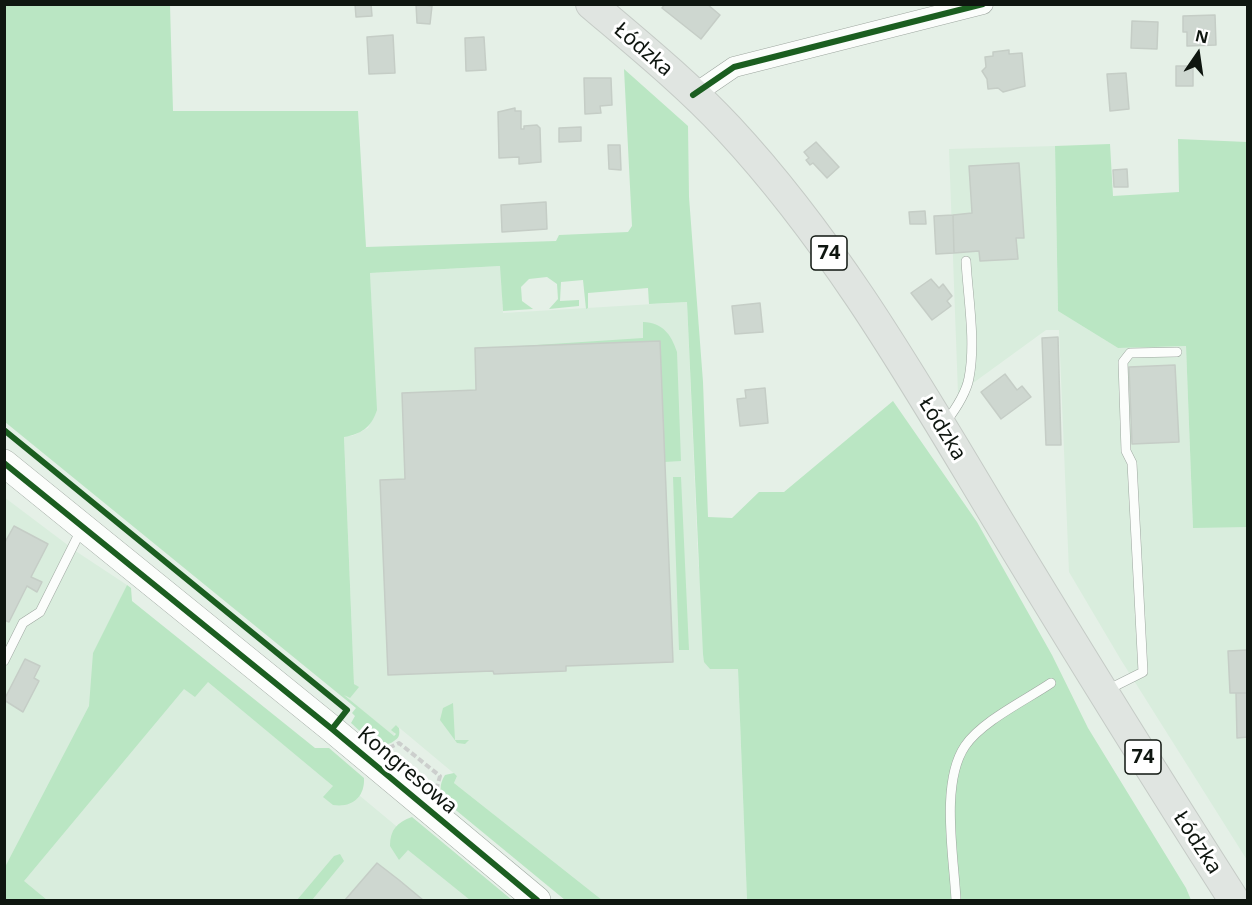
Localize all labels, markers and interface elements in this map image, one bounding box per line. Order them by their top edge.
street label: Łódzka [609,18,677,82]
north arrow [1168,24,1228,84]
text: N [1193,24,1211,49]
road number: 74 [811,236,847,270]
street label: Łódzka [913,393,971,465]
street label: Kongresowa [352,722,462,820]
road number: 74 [1125,740,1161,774]
street label: Łódzka [1168,807,1226,879]

